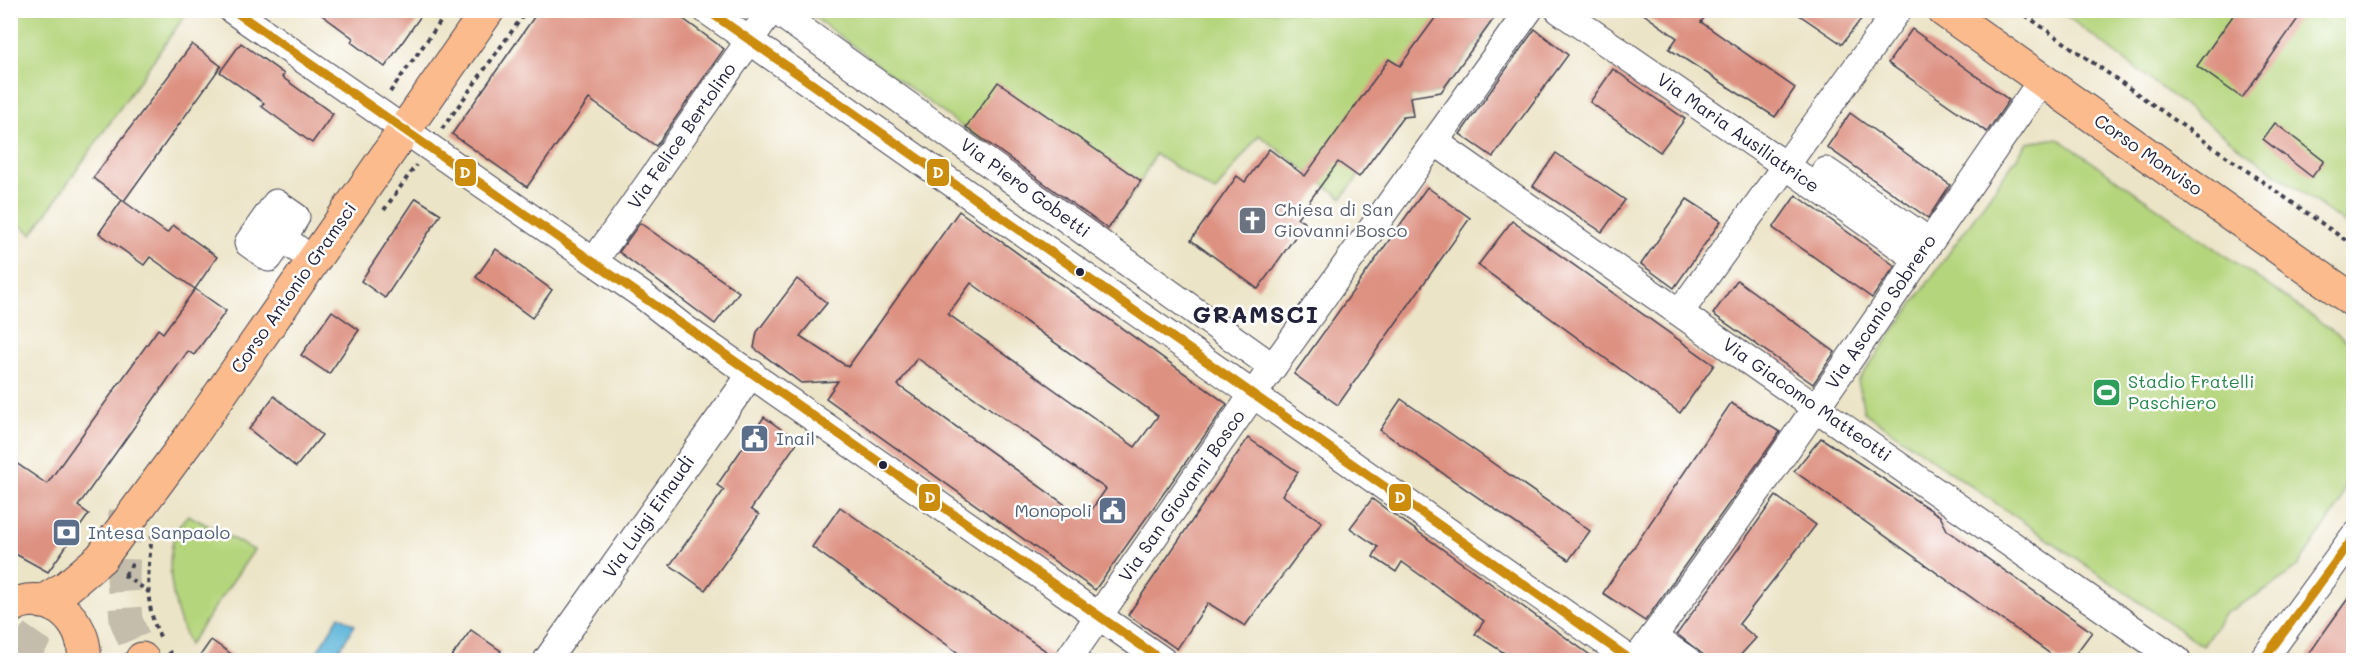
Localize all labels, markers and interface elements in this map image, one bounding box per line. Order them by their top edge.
street label: Via Felice Bertolino [622,57,741,213]
street label: Via Maria Ausiliatrice [1653,67,1825,197]
street label: Corso Monviso [2090,108,2208,201]
street label: Via Piero Gobetti [956,132,1095,242]
line badge: D [454,158,477,187]
line badge: D [926,158,950,187]
text: D [459,161,471,182]
text: D [932,161,944,182]
street label: Corso Antonio Gramsci [225,197,361,378]
place label: Chiesa di San Giovanni Bosco [1274,197,1408,242]
church icon: Chiesa di San Giovanni Bosco [1237,204,1269,236]
street label: Via Ascanio Sobrero [1820,229,1941,393]
unlabelled marker [1074,266,1086,278]
district label: GRAMSCI [1193,298,1319,329]
street label: Via Giacomo Matteotti [1718,332,1897,467]
place label: Stadio Fratelli Paschiero [2128,369,2255,414]
sports icon: Stadio Fratelli Paschiero [2091,376,2123,408]
street label: Via San Giovanni Bosco [1113,405,1250,586]
public building icon: Inail [739,423,771,455]
place label: Inail [776,426,815,450]
street label: Via Luigi Einaudi [597,450,699,582]
unlabelled marker [877,459,889,471]
line badge: D [918,483,941,512]
line badge: D [1388,483,1412,512]
text: D [924,486,936,507]
text: D [1394,486,1406,507]
public building icon: Monopoli [1097,495,1129,527]
place label: Monopoli [1015,498,1092,522]
bank icon: Intesa Sanpaolo [51,517,83,549]
place label: Intesa Sanpaolo [88,520,230,544]

